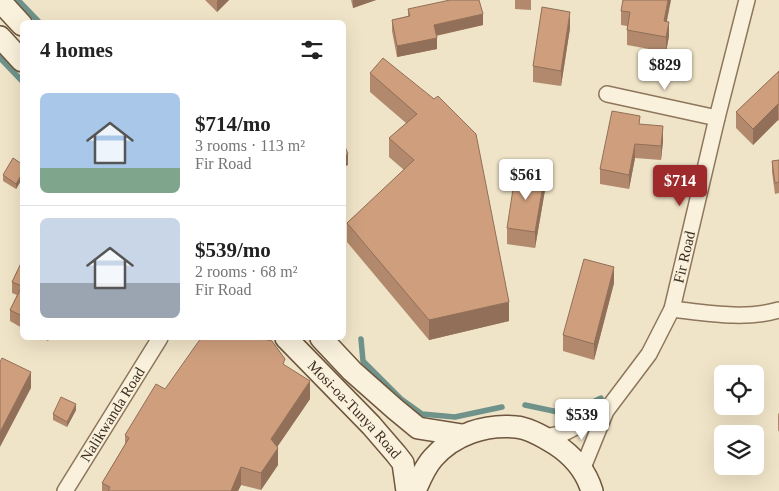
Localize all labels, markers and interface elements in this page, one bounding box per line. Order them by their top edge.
icon: filters [298,36,326,64]
text: 4 homes [40,38,113,62]
pin: $829 [635,48,695,91]
text: $829 [649,56,681,73]
text: $714/mo [195,112,271,136]
icon: home [80,113,140,173]
text: 3 rooms · 113 m² [195,137,305,154]
text: Fir Road [195,155,251,172]
pin: $561 [496,158,556,201]
pin: $714 [650,164,710,207]
text: $561 [510,166,542,183]
text: $714 [664,172,696,189]
street label: Fir Road [670,229,698,285]
icon: home [80,238,140,298]
text: $539/mo [195,238,271,262]
text: 2 rooms · 68 m² [195,263,298,280]
text: Fir Road [195,281,251,298]
street label: Mosi-oa-Tunya Road [305,357,404,462]
street label: Nalikwanda Road [77,364,148,465]
map controls [714,365,764,475]
button: locate [714,365,764,415]
pin: $539 [552,398,612,441]
text: $539 [566,406,598,423]
button: layers [714,425,764,475]

